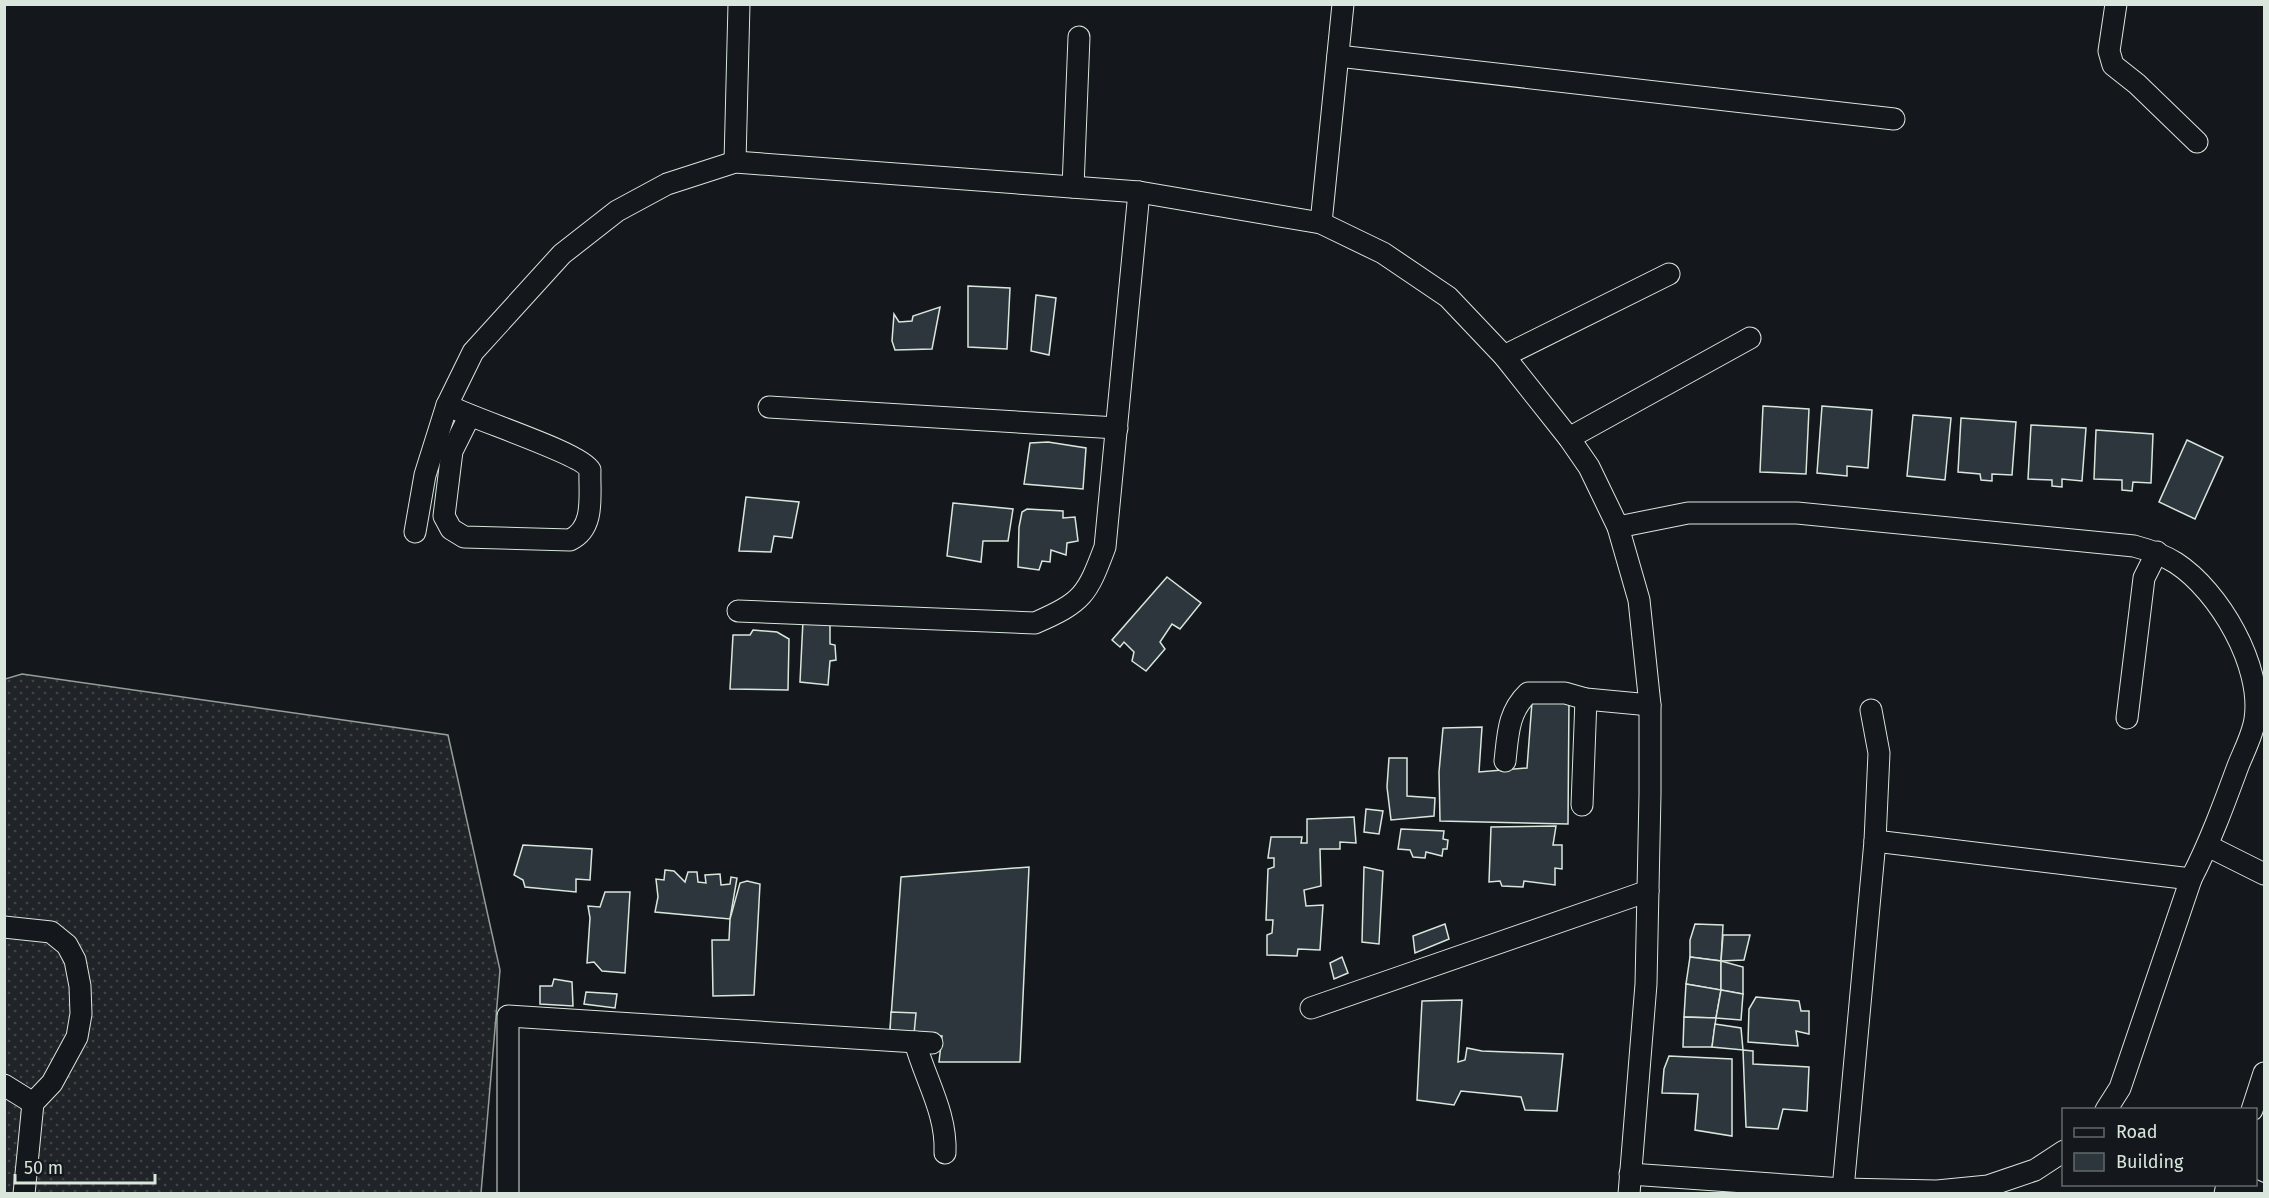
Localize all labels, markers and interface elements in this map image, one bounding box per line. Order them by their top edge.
legend [2062,1108,2257,1186]
text: Road [2116,1121,2158,1143]
scale bar [15,1147,154,1185]
text: Building [2116,1151,2184,1173]
text: 50 m [24,1157,63,1179]

